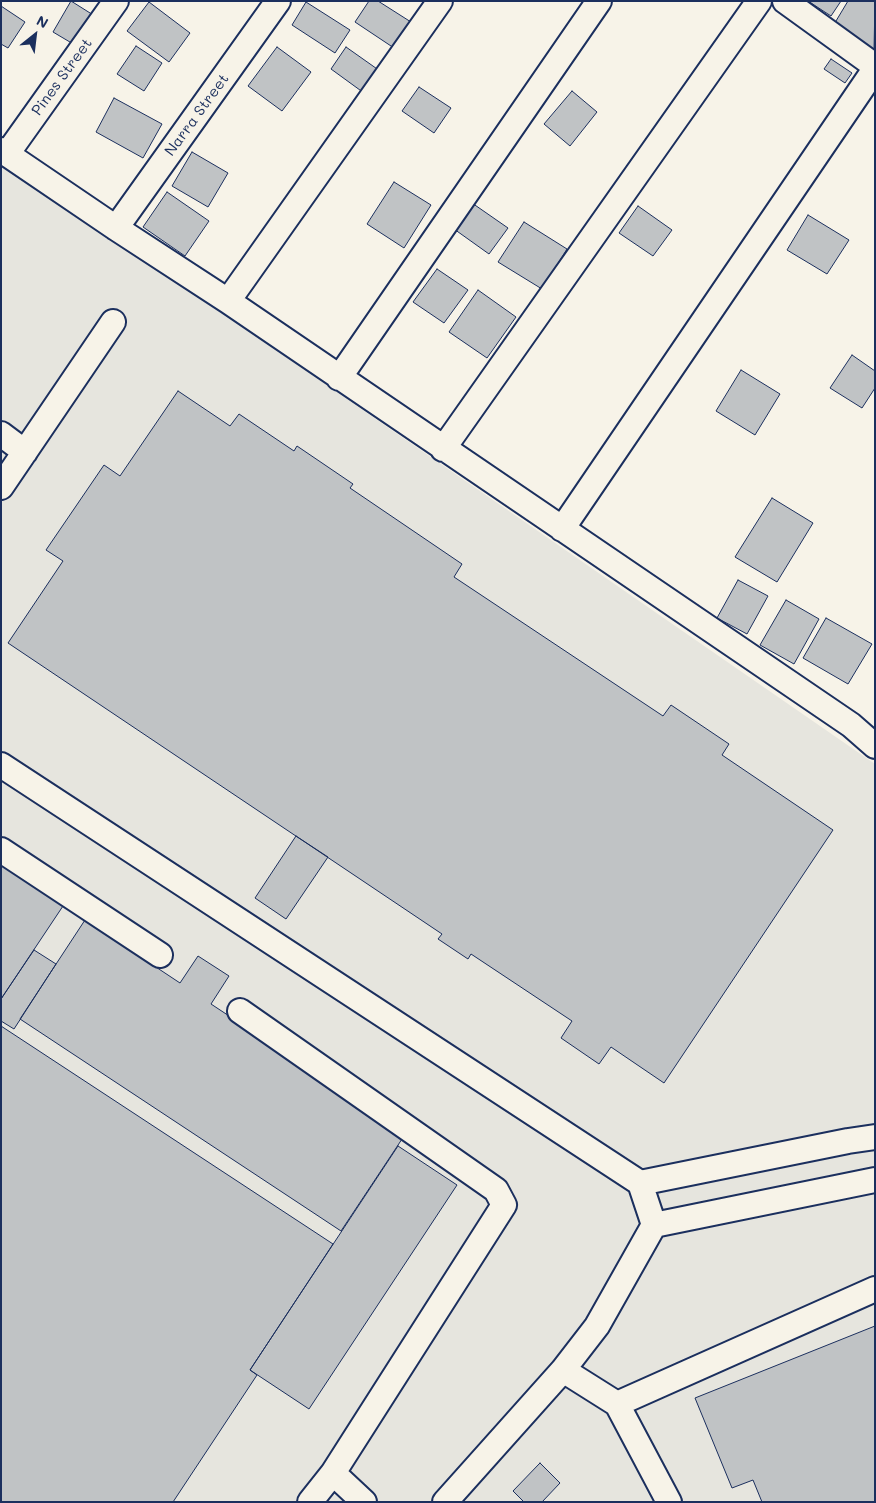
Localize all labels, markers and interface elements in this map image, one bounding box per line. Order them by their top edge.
north arrow [10,10,60,60]
text: N [33,11,52,32]
street label: Pines Street [28,35,96,119]
street label: Narra Street [161,70,233,160]

